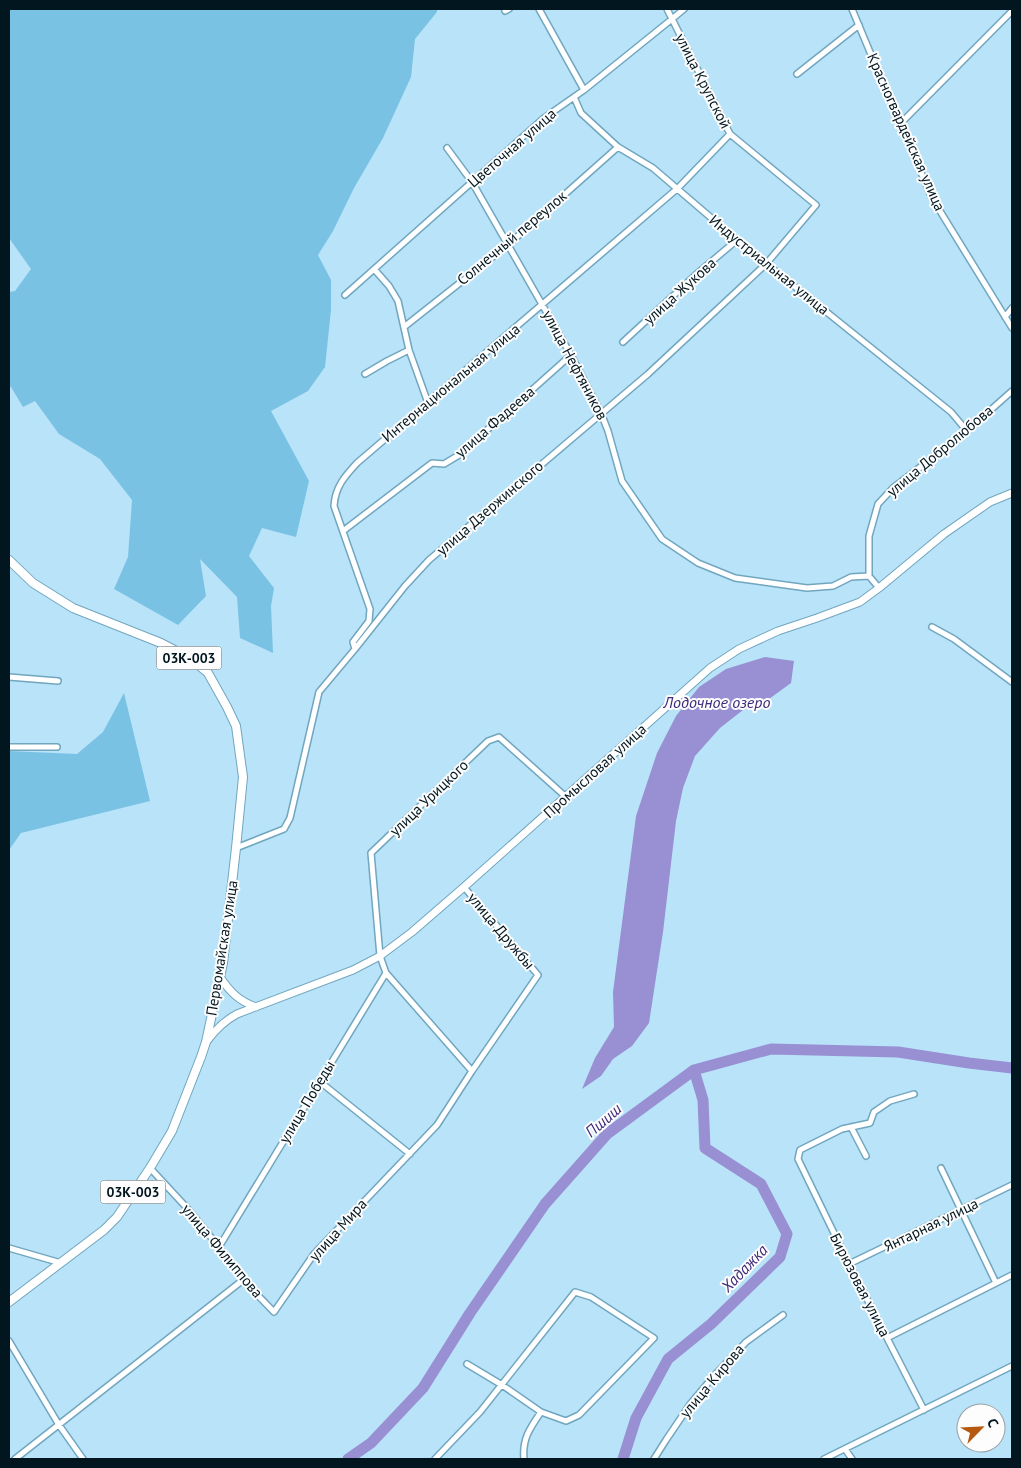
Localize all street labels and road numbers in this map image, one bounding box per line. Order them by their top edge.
street label: улица Крупской [671,30,736,132]
street label: Красногвардейская улица [863,50,950,214]
street label: Цветочная улица [463,104,560,191]
street label: Солнечный переулок [453,186,571,289]
street label: Индустриальная улица [705,210,833,319]
street label: улица Жукова [639,253,720,328]
street label: улица Нефтяников [539,307,612,423]
street label: Интернациональная улица [378,319,524,446]
street label: улица Фадеева [451,382,538,461]
street label: улица Добролюбова [883,401,997,501]
street label: улица Дзержинского [432,456,547,559]
road number: 03К-003 [156,646,222,670]
street label: Промысловая улица [539,719,650,822]
street label: улица Урицкого [385,755,472,840]
street label: Первомайская улица [201,879,242,1017]
street label: улица Дружбы [464,888,539,973]
street label: улица Победы [274,1057,339,1147]
road number: 03К-003 [100,1180,166,1204]
street label: Янтарная улица [880,1193,981,1256]
street label: улица Мира [305,1194,371,1265]
street label: улица Филиппова [178,1200,267,1302]
street label: Бирюзовая улица [826,1230,895,1340]
street label: улица Кирова [675,1340,748,1421]

